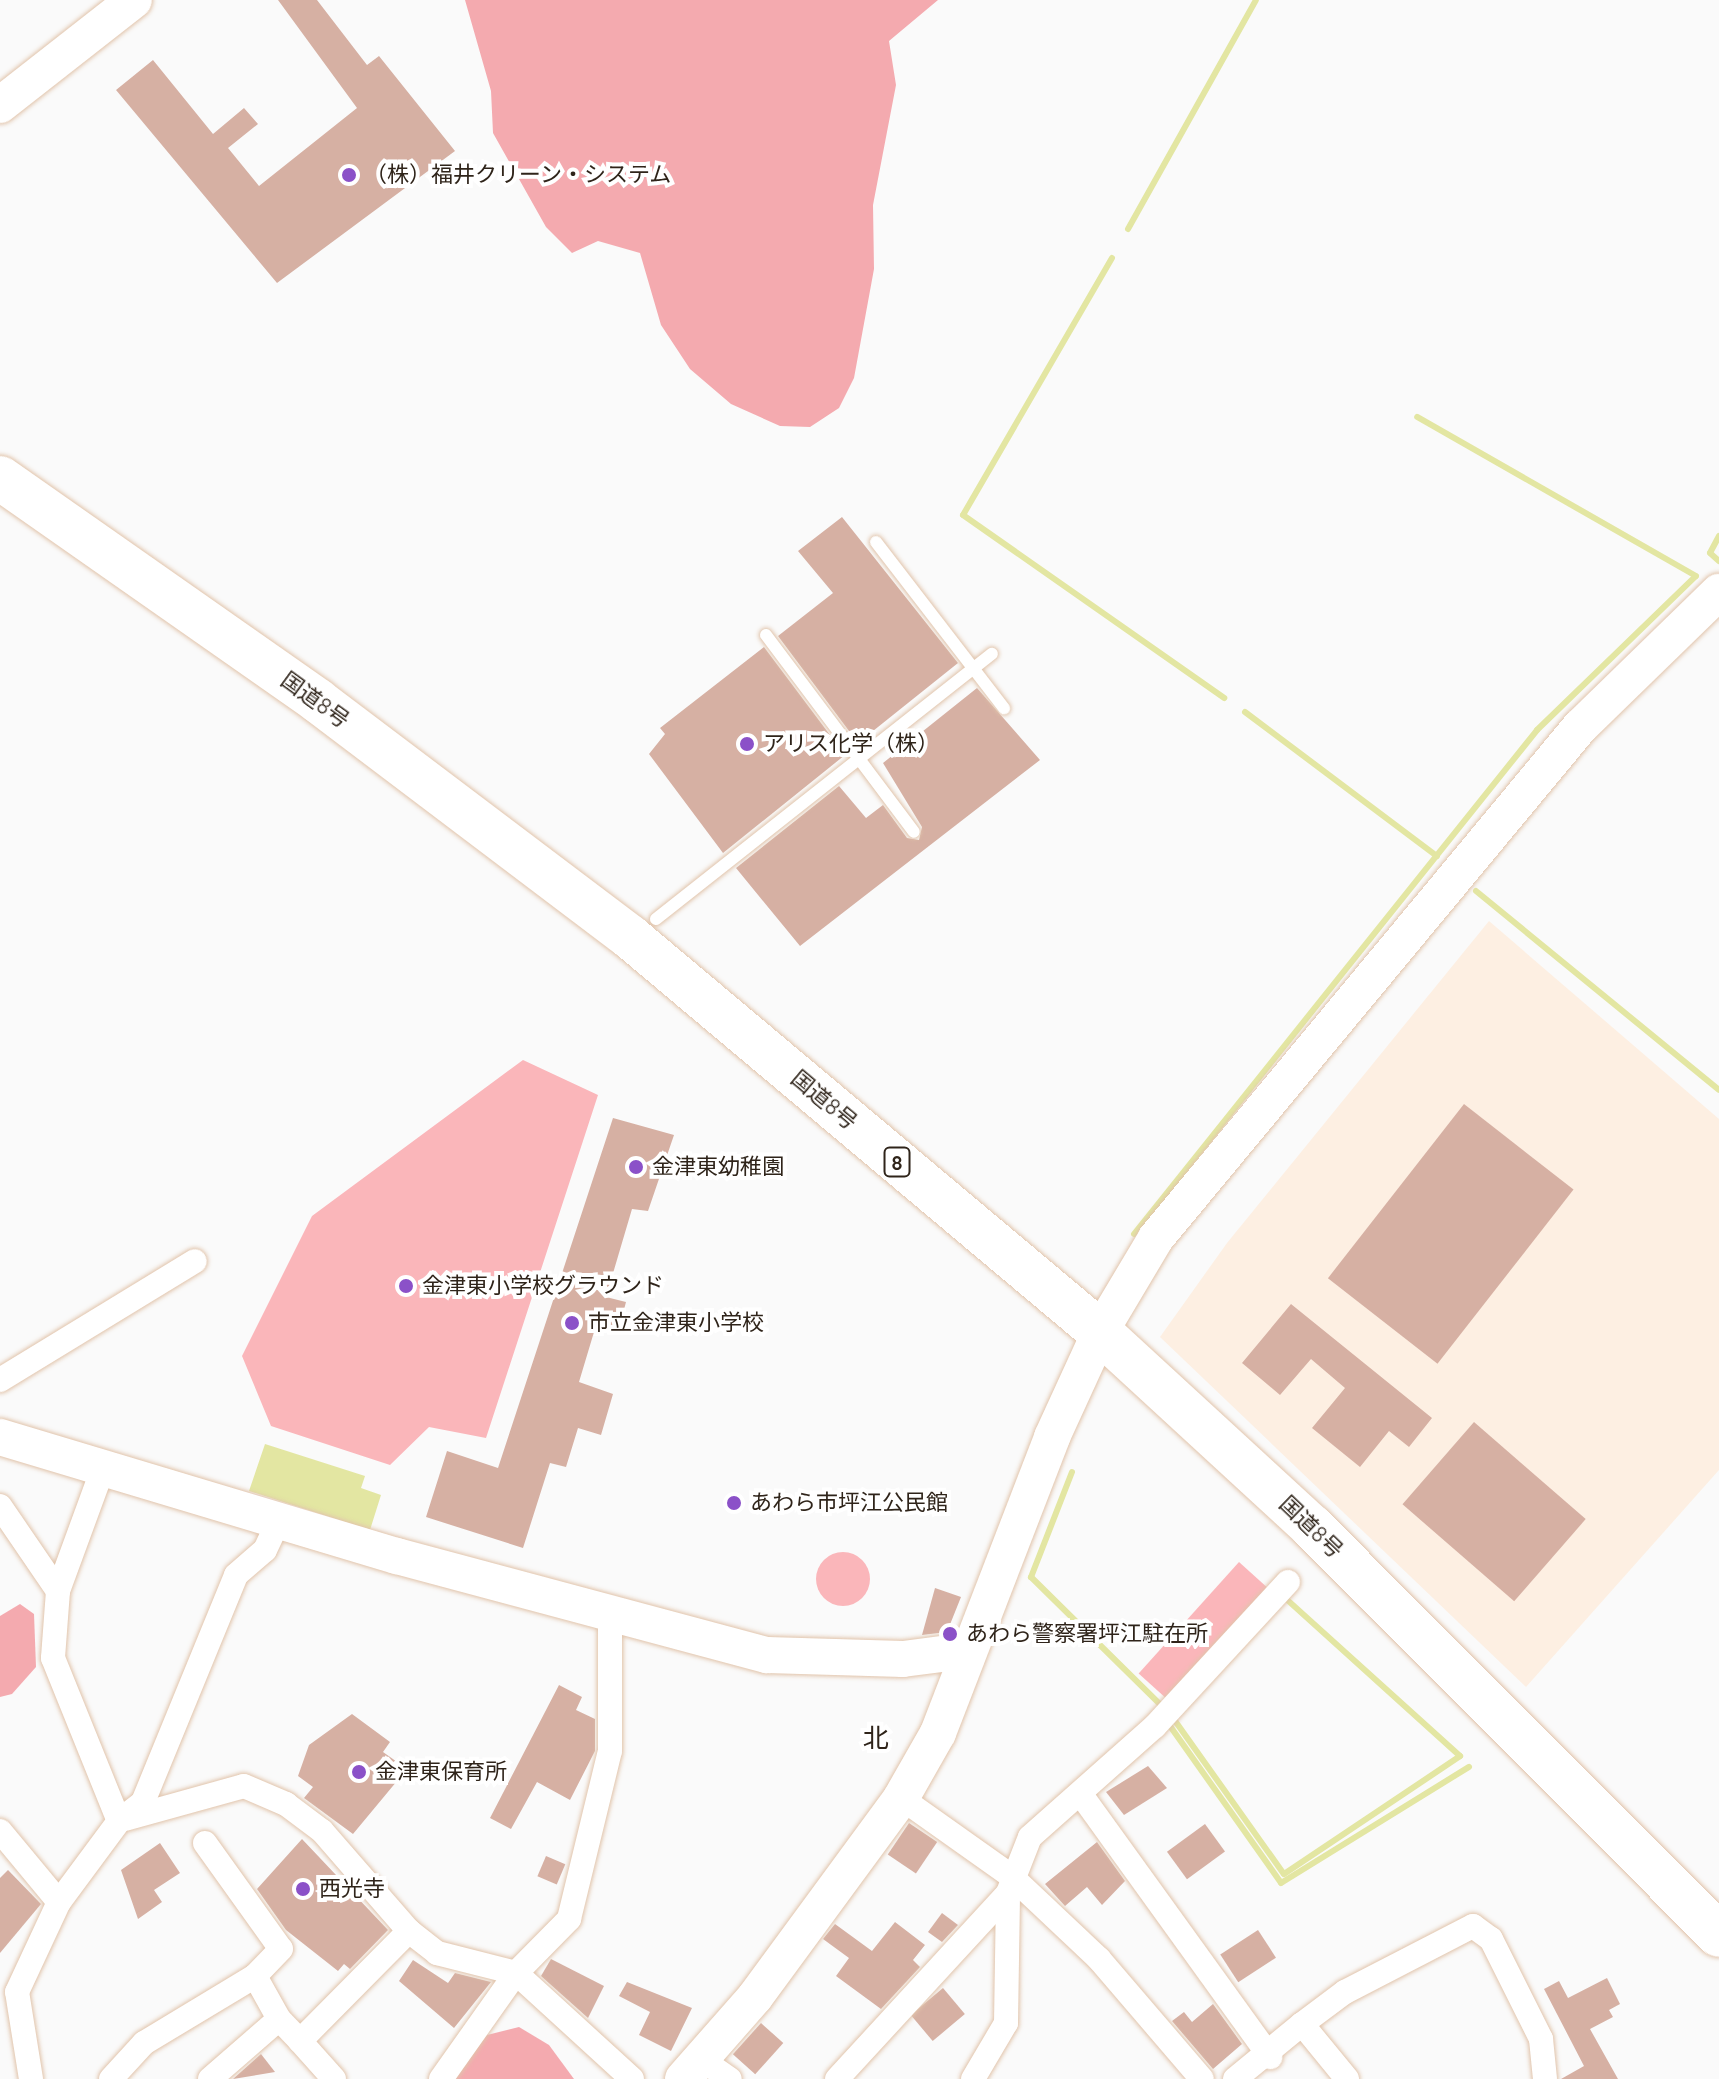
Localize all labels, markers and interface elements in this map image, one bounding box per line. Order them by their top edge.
place label: （株）福井クリーン・システム [365,162,673,188]
marker: （株）福井クリーン・システム [340,166,358,184]
street label: 国道8号 [276,666,354,734]
place label: アリス化学（株） [763,731,939,757]
marker: アリス化学（株） [738,735,756,753]
street label: 国道8号 [786,1065,862,1135]
road number: 8 [883,1146,911,1178]
place label: 金津東幼稚園 [652,1154,784,1180]
marker: 金津東幼稚園 [627,1158,645,1176]
place label: 金津東小学校グラウンド [422,1273,664,1299]
marker: 金津東小学校グラウンド [397,1277,415,1295]
place label: 市立金津東小学校 [588,1310,764,1336]
marker: 市立金津東小学校 [563,1314,581,1332]
place label: あわら市坪江公民館 [750,1490,948,1516]
street label: 国道8号 [1274,1490,1348,1564]
marker: あわら市坪江公民館 [725,1494,743,1512]
place label: あわら警察署坪江駐在所 [966,1621,1208,1647]
marker: あわら警察署坪江駐在所 [941,1625,959,1643]
district label: 北 [863,1722,889,1754]
place label: 金津東保育所 [375,1759,507,1785]
marker: 金津東保育所 [350,1763,368,1781]
place label: 西光寺 [319,1876,385,1902]
marker: 西光寺 [294,1880,312,1898]

